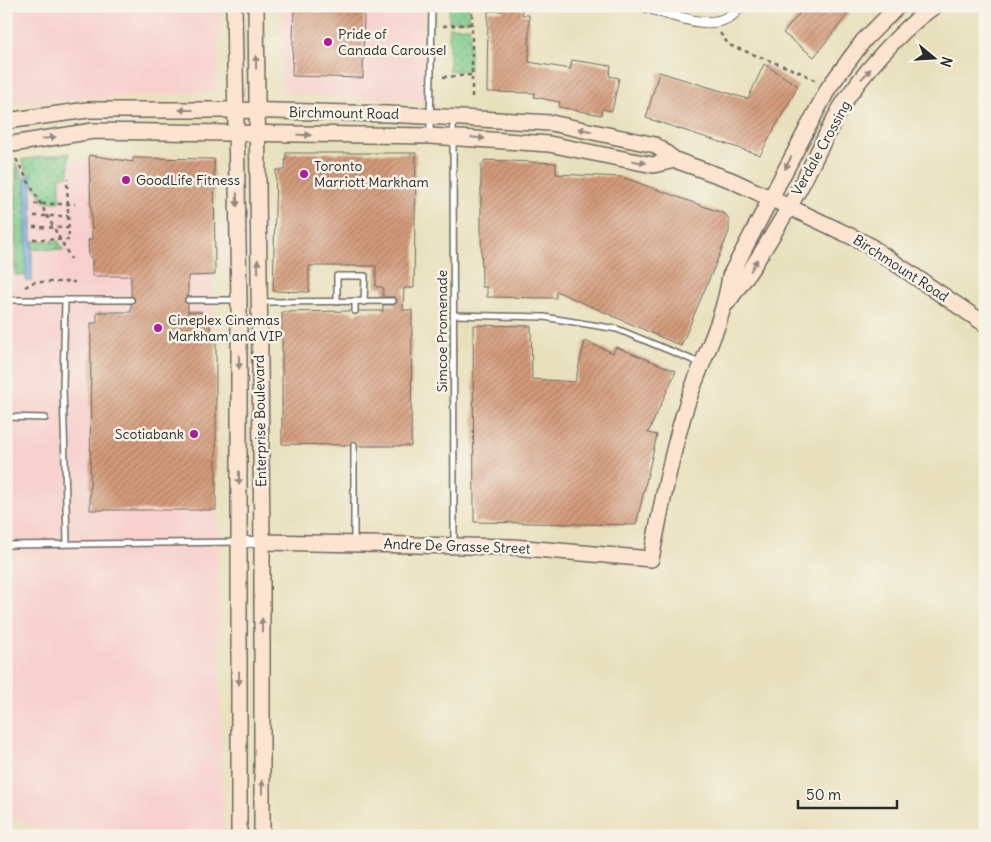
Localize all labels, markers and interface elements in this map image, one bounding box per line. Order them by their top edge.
place label: Pride of Canada Carousel [338,25,446,59]
north arrow [908,32,958,82]
marker: Pride of Canada Carousel [322,36,334,48]
one-way arrow [252,54,260,70]
text: N [936,55,956,69]
one-way arrow [860,69,872,81]
street label: Verdale Crossing [787,97,855,199]
street label: Birchmount Road [289,103,399,123]
one-way arrow [178,106,194,114]
one-way arrow [578,126,593,134]
one-way arrow [297,131,313,139]
one-way arrow [42,134,58,142]
one-way arrow [471,134,487,142]
one-way arrow [784,155,792,170]
place label: Toronto Marriott Markham [314,157,429,191]
one-way arrow [631,158,647,166]
marker: Toronto Marriott Markham [298,168,310,180]
place label: GoodLife Fitness [136,171,240,189]
marker: GoodLife Fitness [120,174,132,186]
one-way arrow [233,192,241,208]
street label: Birchmount Road [850,230,952,306]
one-way arrow [253,257,261,273]
one-way arrow [750,257,758,272]
street label: Simcoe Promenade [433,270,451,392]
place label: Cineplex Cinemas Markham and VIP [168,311,283,345]
marker: Cineplex Cinemas Markham and VIP [152,322,164,334]
one-way arrow [235,354,243,370]
street label: Enterprise Boulevard [250,355,270,487]
place label: Scotiabank [115,425,184,443]
marker: Scotiabank [188,428,200,440]
one-way arrow [235,470,243,486]
street label: Andre De Grasse Street [383,534,531,558]
one-way arrow [258,616,266,632]
one-way arrow [235,671,243,687]
scale bar [798,777,897,809]
one-way arrow [258,779,266,795]
text: 50 m [806,785,841,804]

